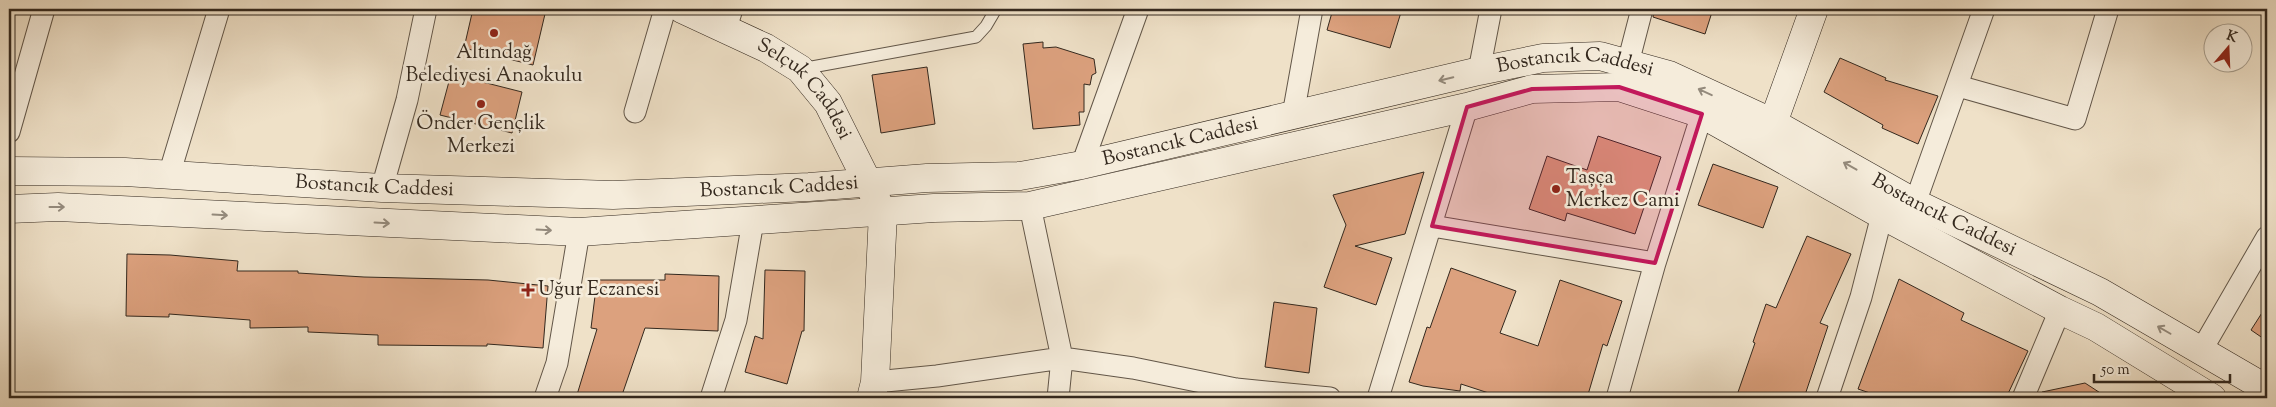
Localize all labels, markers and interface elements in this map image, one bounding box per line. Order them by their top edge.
north arrow [2204,22,2254,72]
text: K [2224,26,2240,49]
marker: Altındağ Belediyesi Anaokulu [488,27,500,39]
street label: Selçuk Caddesi [752,31,859,145]
place label: Altındağ Belediyesi Anaokulu [406,39,583,91]
street label: Bostancık Caddesi [1494,41,1657,85]
one-way arrow [1439,75,1455,84]
one-way arrow [1698,87,1713,96]
marker: Önder Gençlik Merkezi [475,98,487,110]
place label: Önder Gençlik Merkezi [416,109,546,162]
street label: Bostancık Caddesi [1100,109,1261,174]
one-way arrow [1842,161,1857,171]
place label: Taşça Merkez Cami [1566,164,1680,216]
street label: Bostancık Caddesi [1866,167,2022,264]
street label: Bostancık Caddesi [294,168,455,205]
street label: Bostancık Caddesi [699,169,860,206]
marker: Taşça Merkez Cami [1550,183,1562,195]
one-way arrow [49,202,65,212]
one-way arrow [211,210,227,219]
one-way arrow [374,218,390,227]
one-way arrow [536,226,552,235]
place label: Uğur Eczanesi [538,276,660,305]
marker: Uğur Eczanesi [522,284,534,296]
one-way arrow [2158,324,2172,334]
scale bar [2094,352,2230,384]
text: 50 m [2100,360,2130,381]

